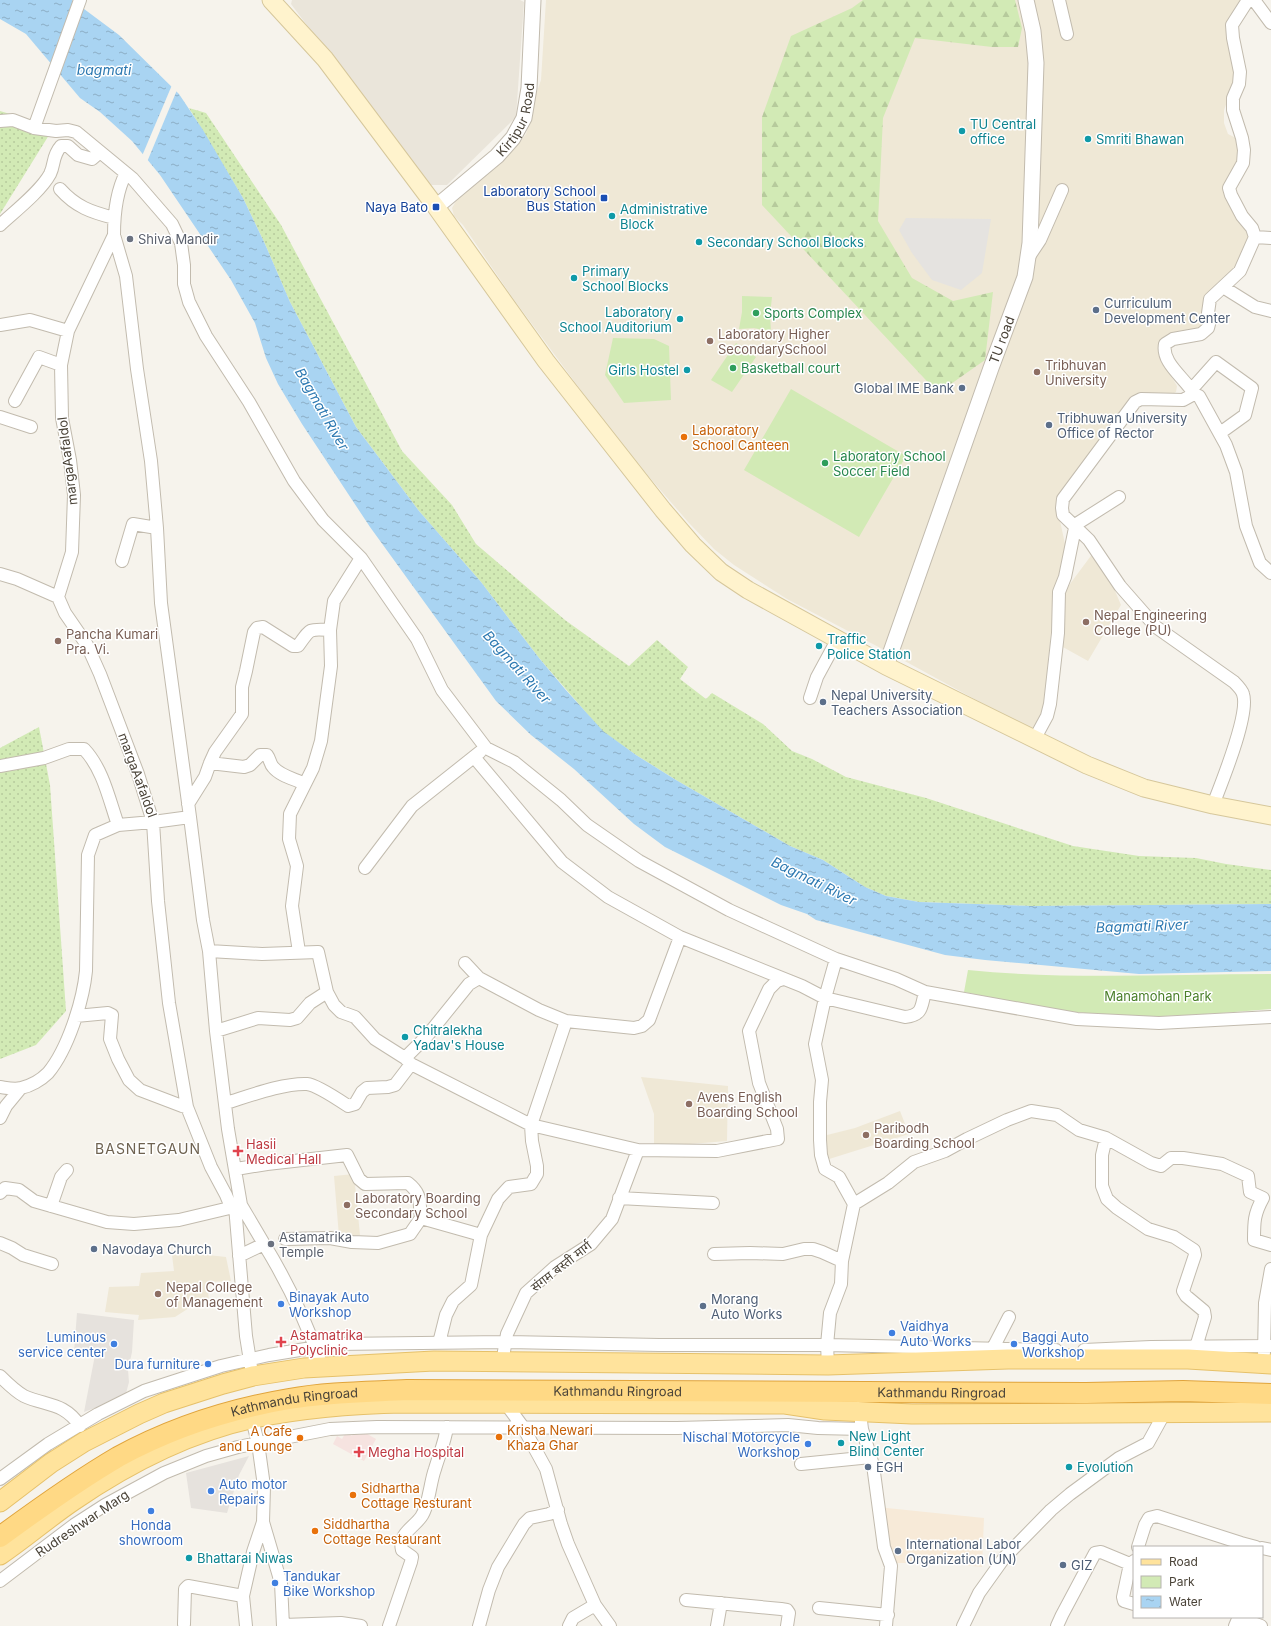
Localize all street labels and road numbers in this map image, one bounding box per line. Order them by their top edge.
street label: Kirtipur Road [493,82,537,160]
street label: TU road [985,314,1018,366]
street label: margaAafaldol [54,416,80,506]
street label: margaAafaldol [115,731,161,819]
street label: संगम बस्ती मार्ग [527,1237,595,1295]
street label: Kathmandu Ringroad [553,1383,682,1399]
street label: Kathmandu Ringroad [229,1384,358,1420]
street label: Kathmandu Ringroad [877,1384,1006,1401]
street label: Rudreshwar Marg [32,1486,132,1560]

